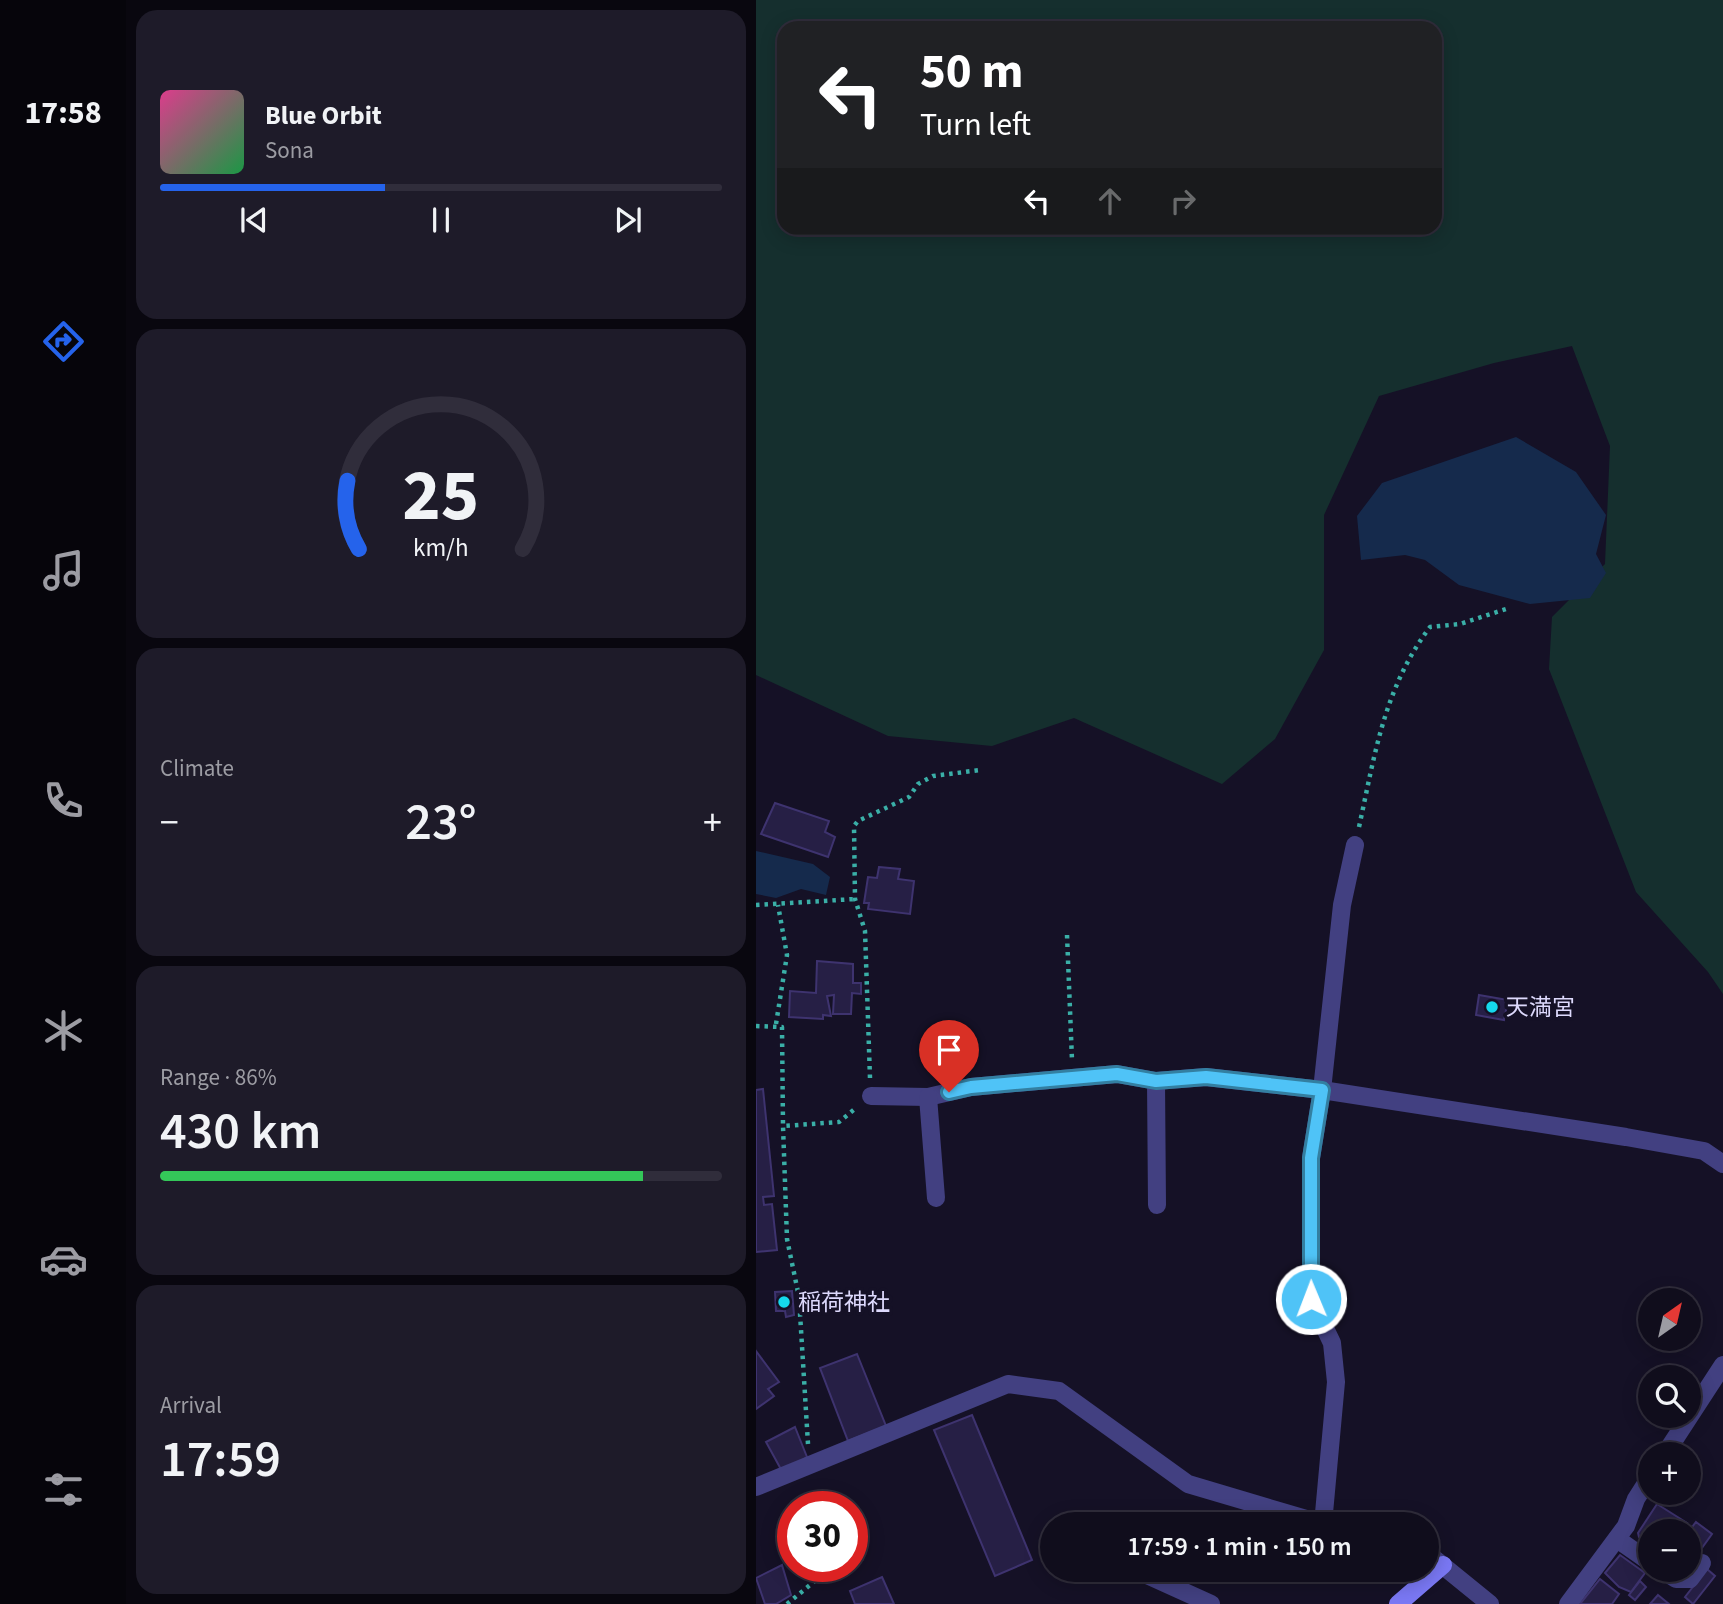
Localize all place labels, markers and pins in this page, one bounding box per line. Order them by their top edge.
place label: 天満宮 [1506,991,1575,1024]
marker: 天満宮 [1484,999,1500,1015]
pin [919,1020,979,1092]
place label: 稲荷神社 [798,1286,890,1319]
marker: 稲荷神社 [776,1294,792,1310]

